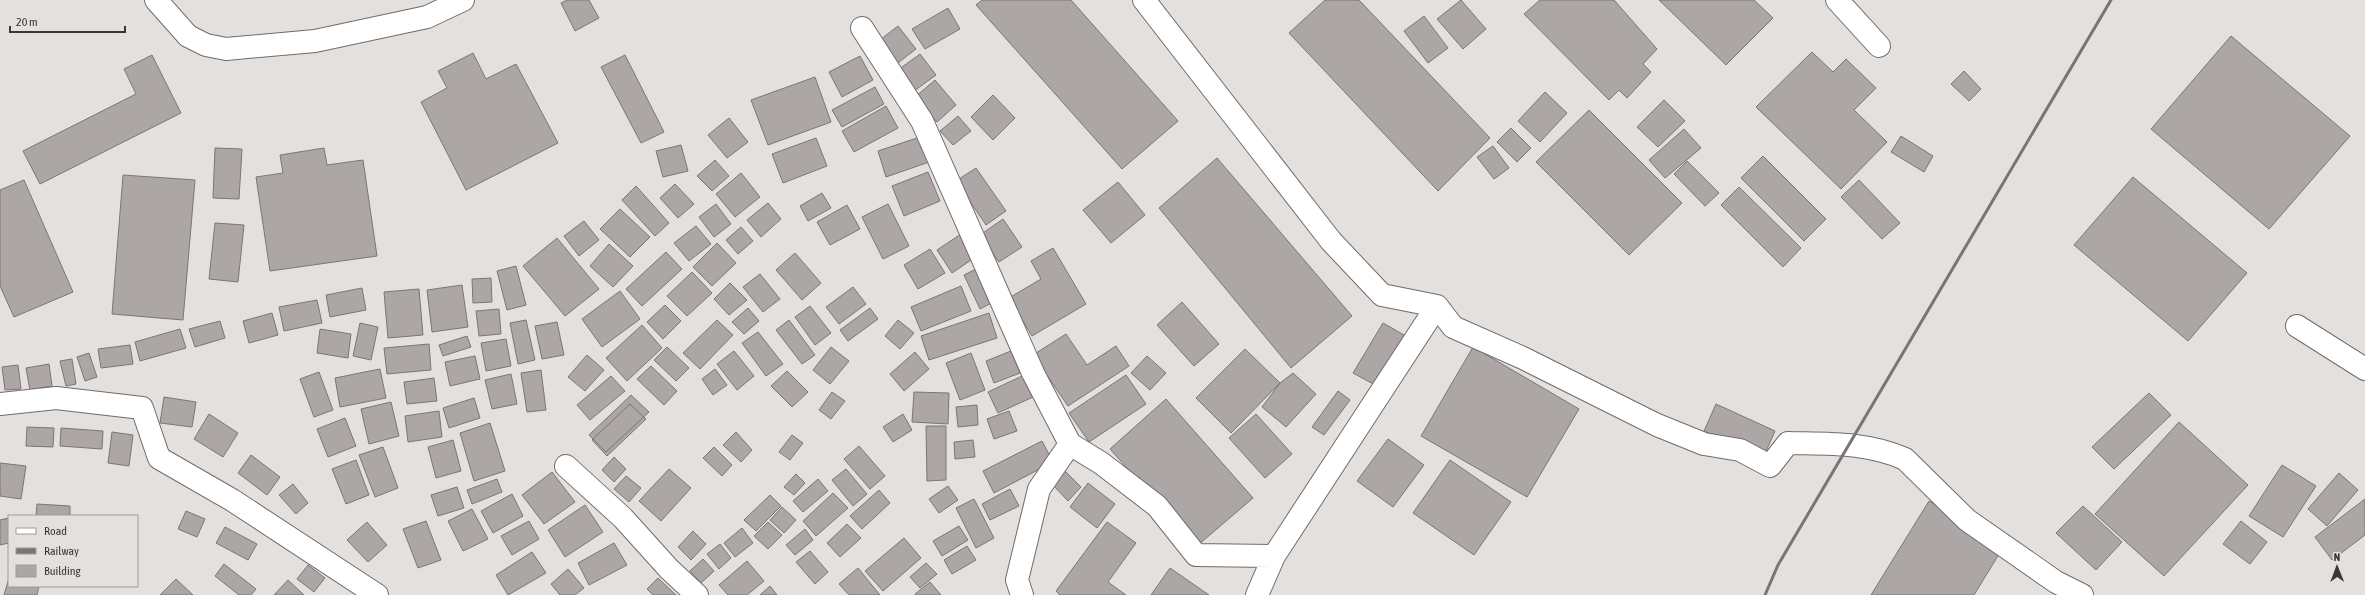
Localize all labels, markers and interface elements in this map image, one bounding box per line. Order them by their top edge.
scale bar [10,8,125,34]
text: 20 m [16,15,38,29]
legend [8,515,138,587]
text: Road [44,524,67,538]
text: Railway [44,544,79,558]
north arrow [2317,547,2357,587]
text: N [2333,551,2340,563]
text: Building [44,564,82,578]

